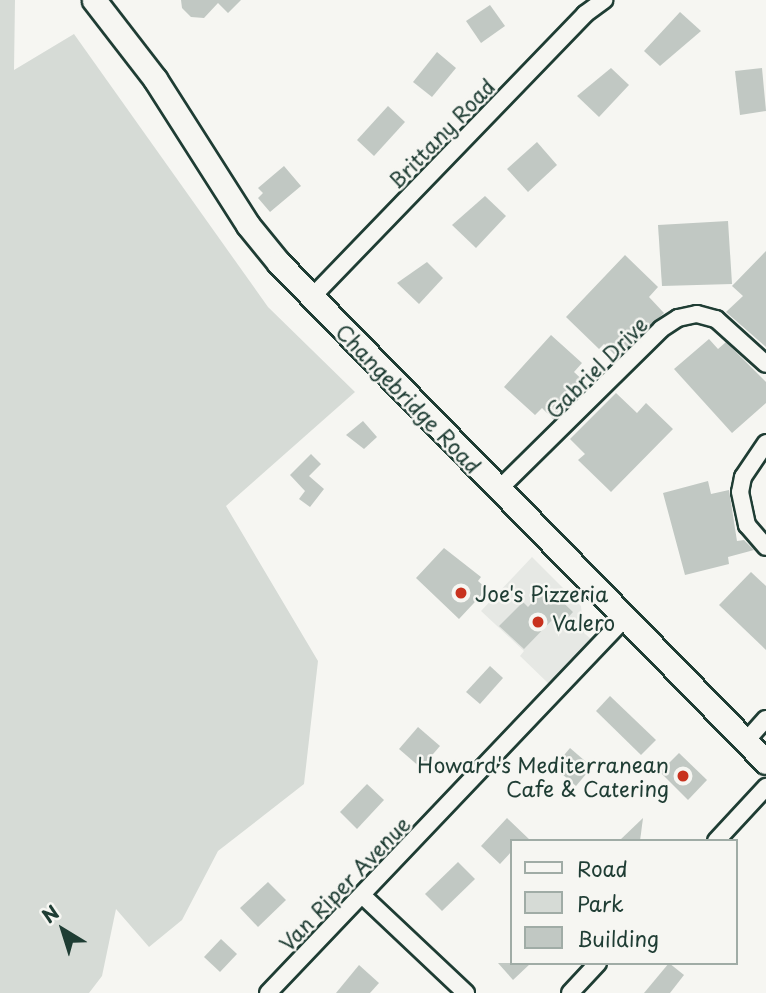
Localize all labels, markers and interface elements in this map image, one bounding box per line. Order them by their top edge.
street label: Brittany Road [382,73,500,193]
street label: Gabriel Drive [540,311,652,423]
street label: Changebridge Road [332,318,486,478]
place label: Joe's Pizzeria [475,580,608,606]
marker: Joe's Pizzeria [453,585,469,601]
place label: Valero [552,609,615,635]
marker: Valero [530,614,546,630]
place label: Howard's Mediterranean Cafe & Catering [418,751,669,801]
marker: Howard's Mediterranean Cafe & Catering [675,768,691,784]
street label: Van Riper Avenue [273,811,415,955]
legend [510,839,738,965]
text: Road [577,852,628,884]
text: Park [577,887,624,919]
north arrow [28,895,98,965]
text: N [36,898,65,929]
text: Building [577,922,659,954]

